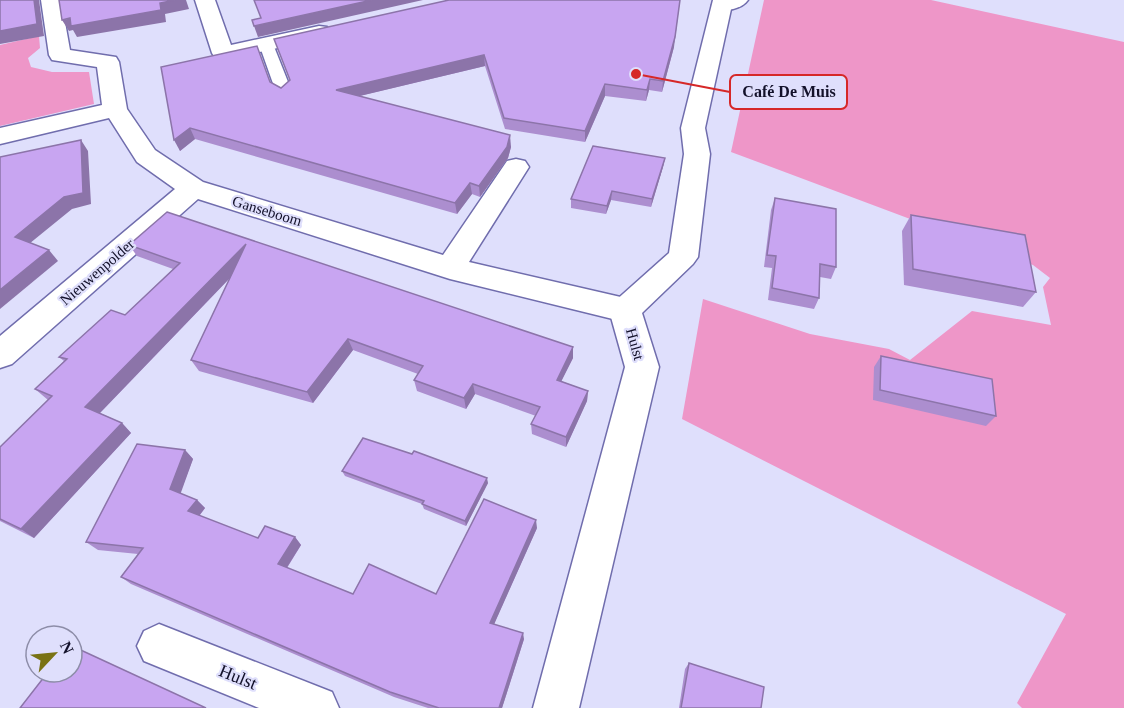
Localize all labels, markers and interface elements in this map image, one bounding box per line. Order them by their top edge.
callout: Café De Muis [730,75,847,109]
text: Café De Muis [742,83,836,100]
street label: Ganseboom [230,193,304,229]
street label: Nieuwenpolder [57,236,137,308]
street label: Hulst [623,326,647,363]
north arrow [24,624,84,684]
text: N [57,639,77,657]
street label: Hulst [216,660,260,694]

